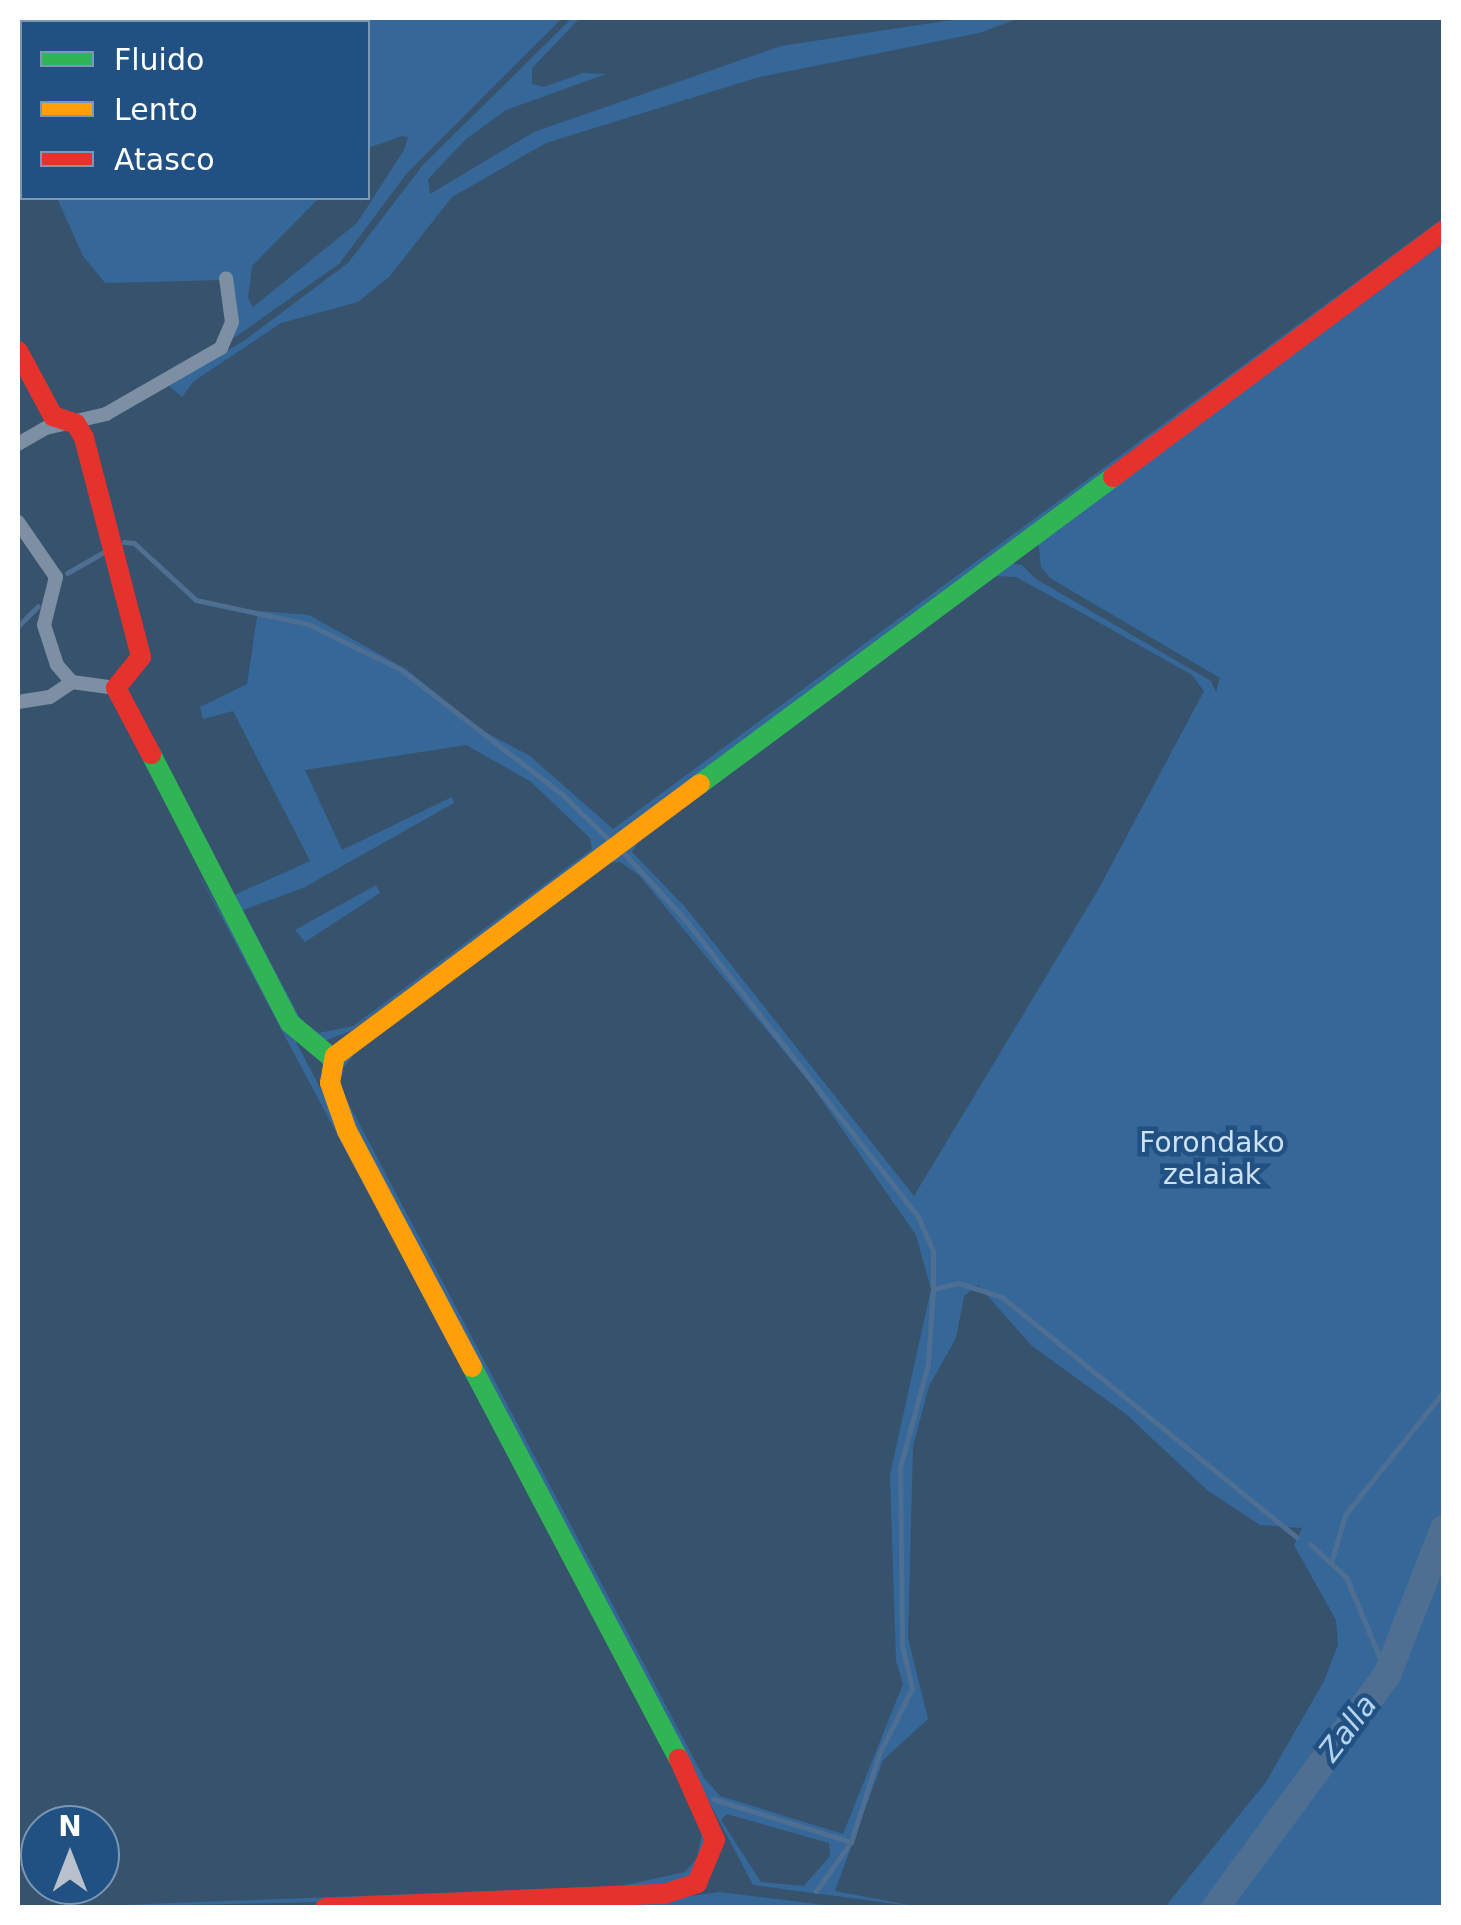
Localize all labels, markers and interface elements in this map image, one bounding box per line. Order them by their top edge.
legend [20,20,370,200]
text: Fluido [114,42,204,77]
text: Lento [114,92,198,127]
text: Atasco [114,142,215,177]
park label: Forondako zelaiak [1139,1126,1285,1192]
water label: Zalla [1311,1688,1385,1768]
north arrow [20,1805,120,1905]
text: N [58,1810,82,1843]

